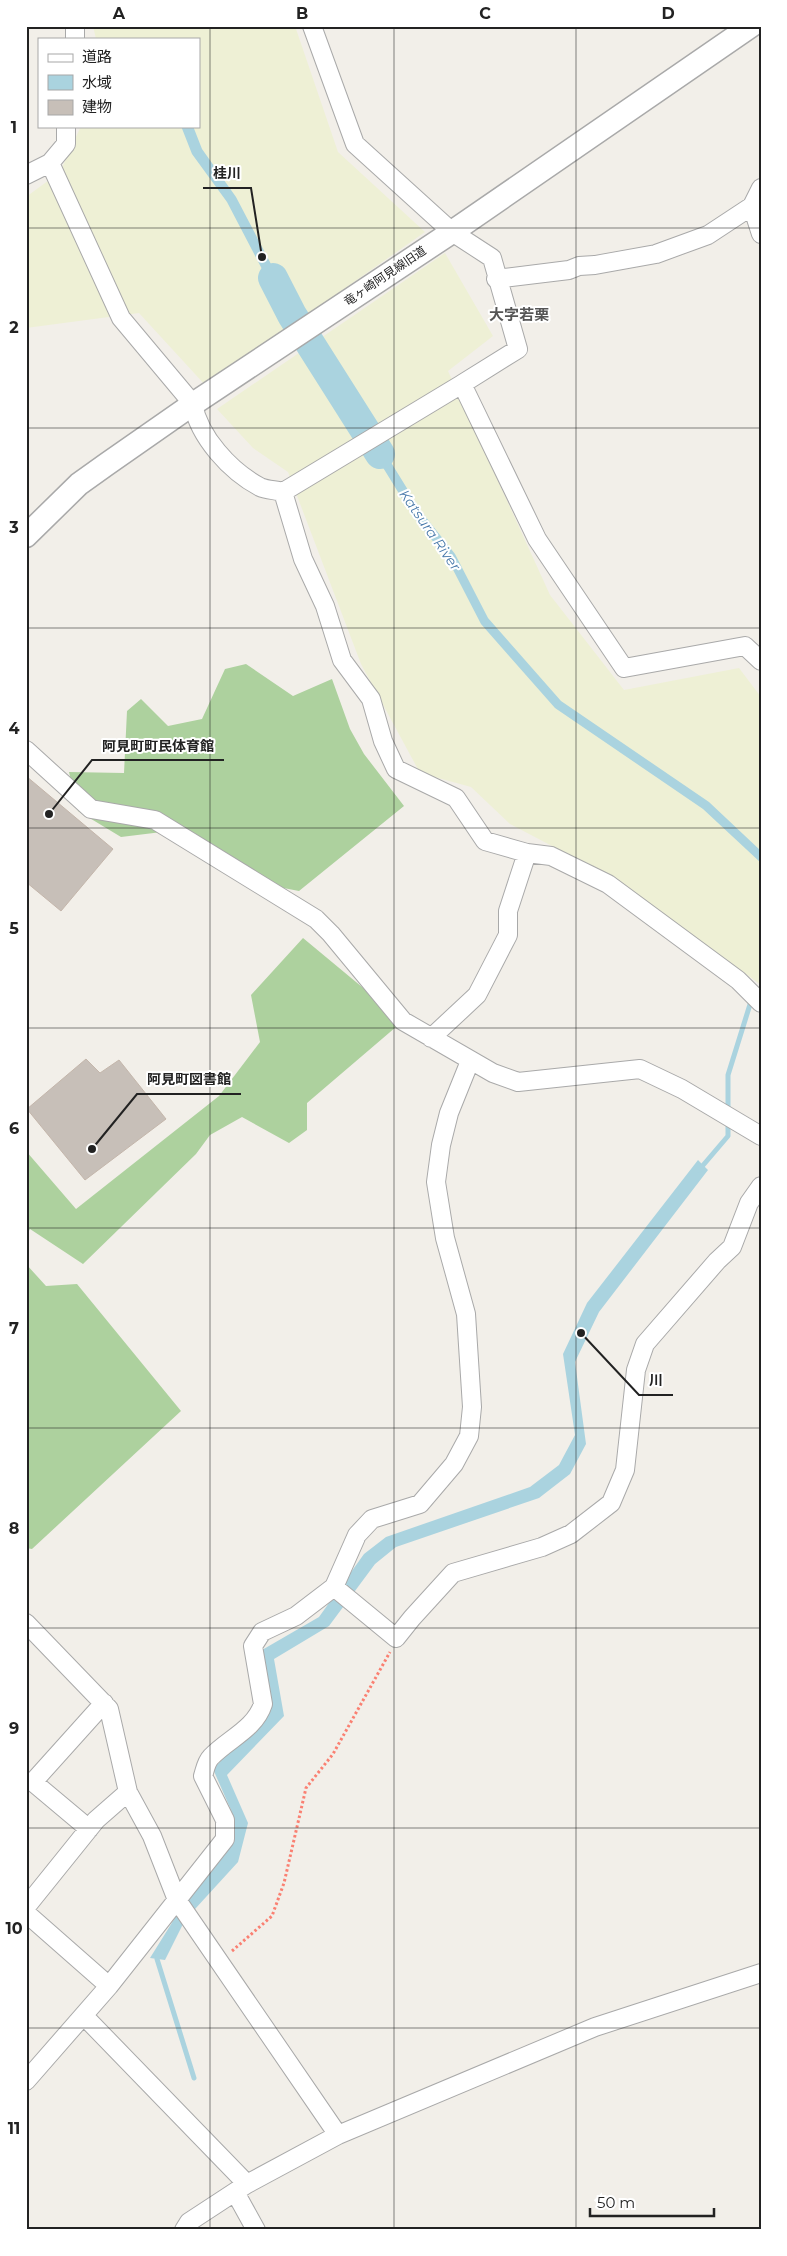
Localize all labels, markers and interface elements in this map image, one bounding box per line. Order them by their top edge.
text: A [112,4,126,23]
text: B [296,4,308,23]
text: C [479,4,491,23]
text: D [661,4,675,23]
legend [38,38,200,128]
text: 道路 [82,47,112,66]
text: 水域 [82,73,112,92]
text: 建物 [82,97,112,116]
text: 1 [11,118,17,137]
callout: 桂川 [203,159,251,188]
text: 桂川 [213,164,241,182]
street label: 竜ヶ崎阿見線旧道 [341,243,429,309]
district label: 大字若栗 [489,305,549,324]
text: 2 [9,318,19,337]
water label: Katsura River [395,486,465,574]
text: 3 [8,518,19,537]
text: 4 [8,719,20,738]
callout: 阿見町町民体育館 [92,731,224,760]
text: 阿見町町民体育館 [102,737,214,755]
text: 5 [9,919,19,938]
callout: 阿見町図書館 [137,1065,241,1094]
text: 阿見町図書館 [147,1070,231,1088]
text: 6 [9,1119,19,1138]
text: 7 [9,1319,19,1338]
callout: 川 [639,1366,673,1395]
text: 川 [649,1371,663,1389]
text: 8 [9,1519,19,1538]
text: 9 [9,1719,19,1738]
text: 10 [5,1919,23,1938]
text: 11 [8,2119,20,2138]
scale bar [590,2186,713,2218]
text: 50 m [597,2193,635,2212]

